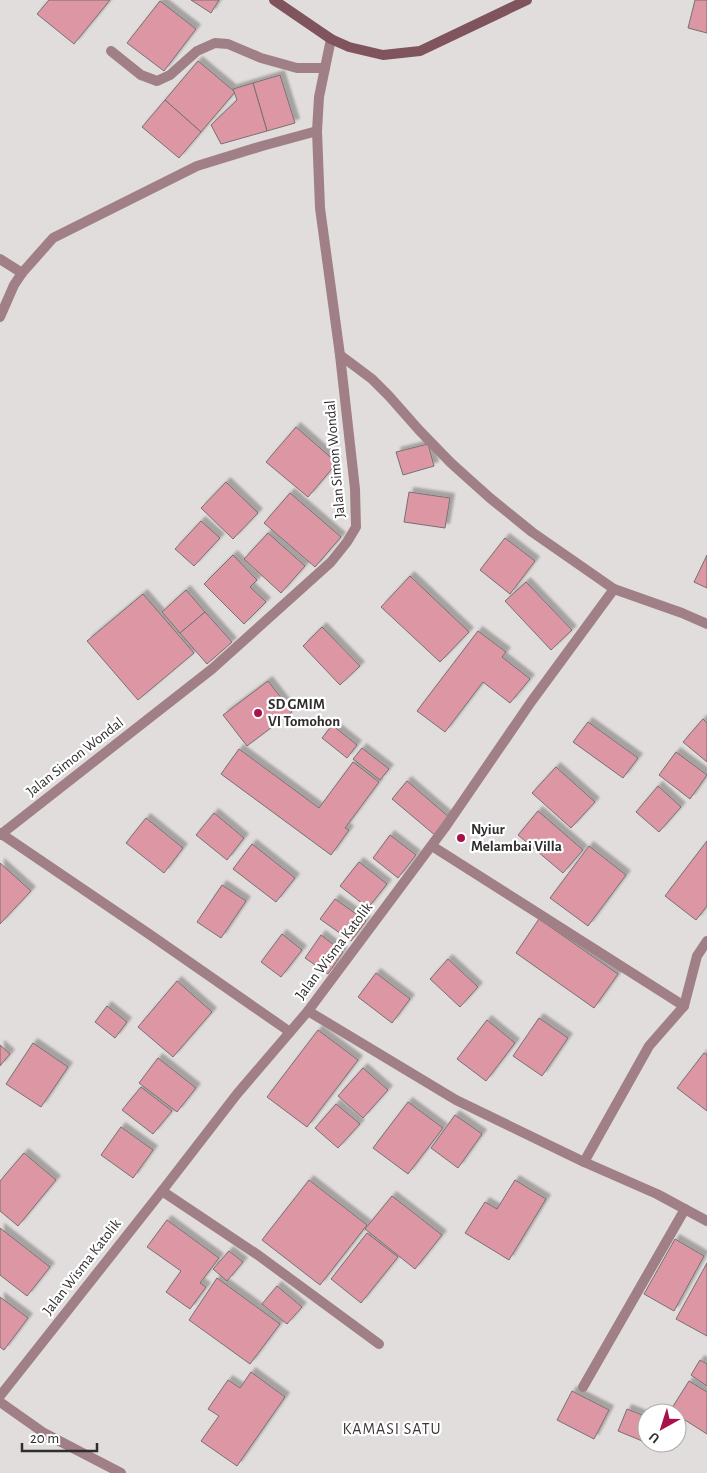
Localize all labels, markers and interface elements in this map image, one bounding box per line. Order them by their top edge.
street label: Jalan Simon Wondal [322,399,348,519]
place label: SD GMIM VI Tomohon [268,697,340,729]
marker: SD GMIM VI Tomohon [252,707,264,719]
street label: Jalan Simon Wondal [24,715,126,799]
place label: Nyiur Melambai Villa [471,822,562,854]
marker: Nyiur Melambai Villa [455,832,467,844]
street label: Jalan Wisma Katolik [293,900,375,1002]
street label: Jalan Wisma Katolik [40,1216,124,1318]
north arrow [637,1403,687,1453]
scale bar [22,1420,98,1452]
district label: KAMASI SATU [342,1421,442,1437]
text: U [647,1429,662,1446]
text: 20 m [30,1431,59,1446]

